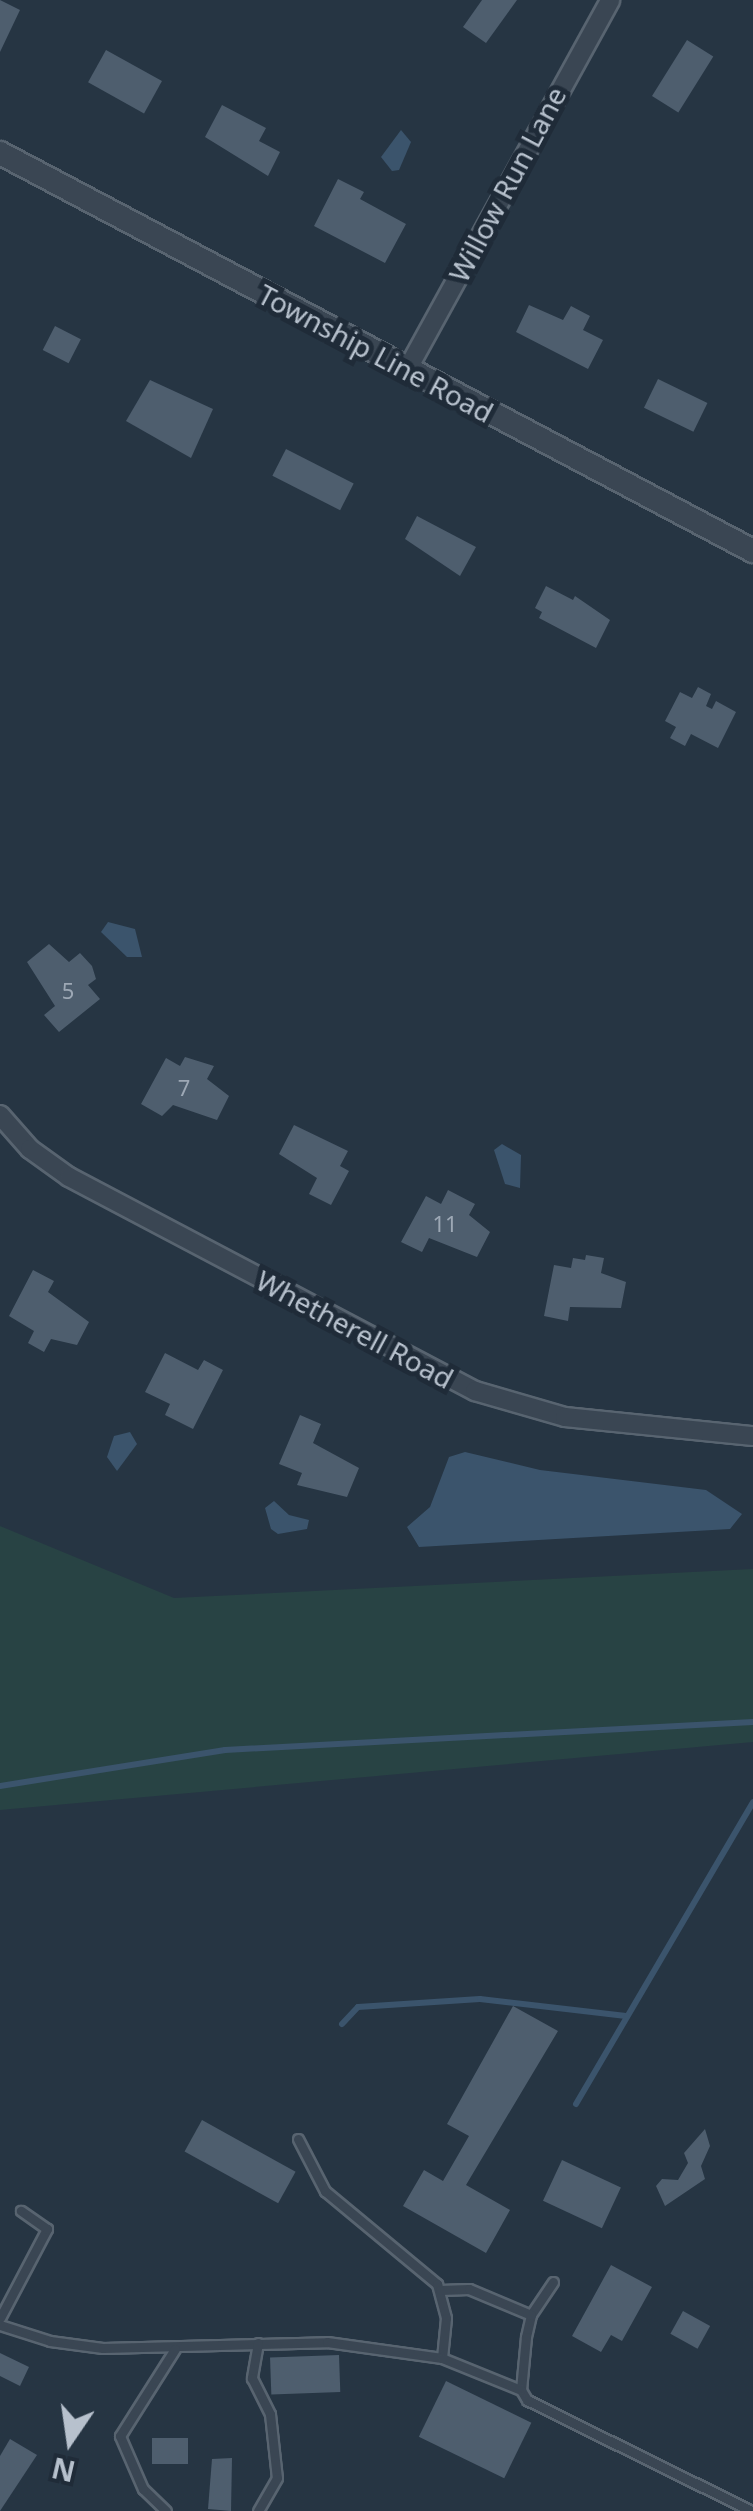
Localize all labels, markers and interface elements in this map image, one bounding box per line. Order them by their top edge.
street label: Willow Run Lane [441,81,573,287]
street label: Township Line Road [253,277,499,429]
house number: 5 [62,978,74,1004]
house number: 7 [178,1075,190,1101]
house number: 11 [432,1211,458,1237]
street label: Whetherell Road [251,1263,459,1395]
north arrow [20,2391,120,2491]
text: N [48,2449,79,2491]

